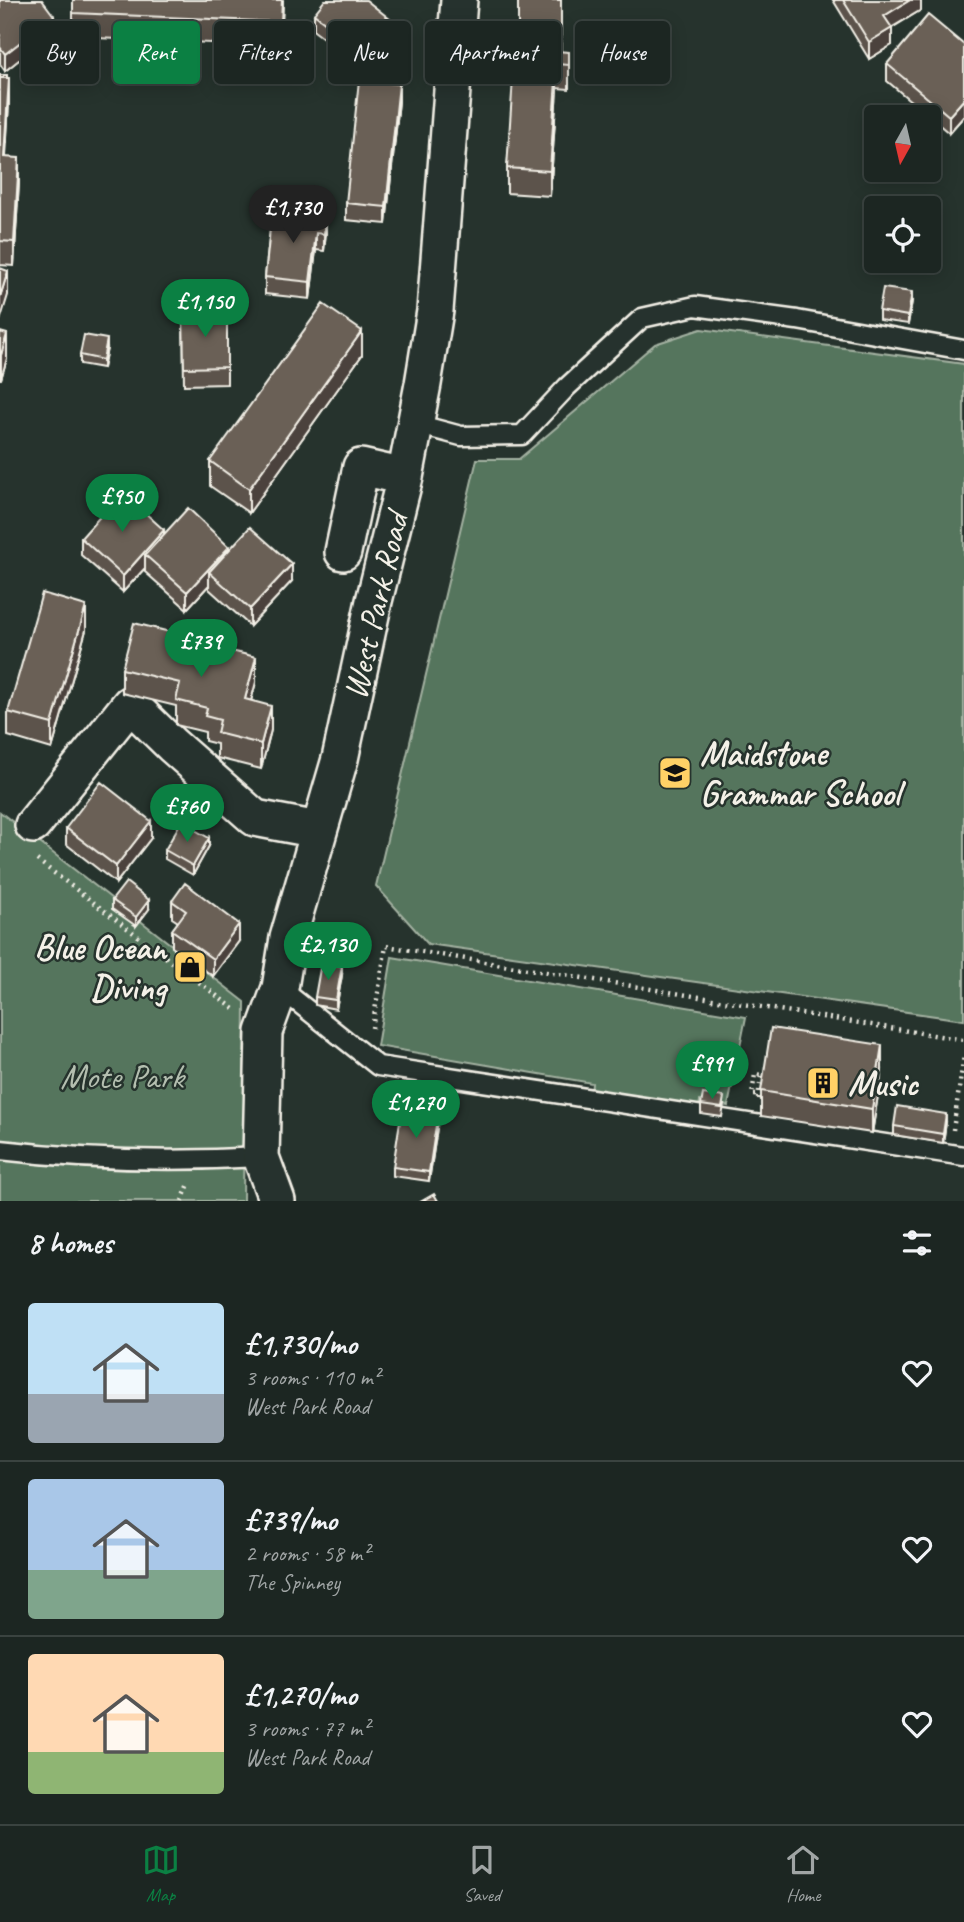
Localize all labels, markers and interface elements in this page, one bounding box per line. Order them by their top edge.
chip: Buy [21,21,99,84]
chip: Rent [113,21,200,84]
chip: Filters [214,21,314,84]
chip: New [328,21,411,84]
chip: Apartment [425,21,561,84]
chip: House [575,21,670,84]
north arrow [864,105,942,182]
map controls [864,105,941,273]
pin: £1,730 [236,186,350,245]
text: £1,730 [265,193,321,222]
button: locate [864,196,941,273]
pin: £1,150 [148,280,262,339]
text: £1,150 [177,287,233,316]
pin: £950 [81,475,163,534]
text: £950 [102,482,142,511]
street label: West Park Road [332,504,420,704]
pin: £739 [160,620,242,679]
text: £739 [180,627,222,656]
place label: Maidstone Grammar School [700,731,907,816]
school or university icon: Maidstone Grammar School [656,754,694,792]
pin: £760 [146,784,228,844]
text: £760 [166,792,208,821]
pin: £2,130 [271,922,385,982]
place label: Blue Ocean Diving [34,925,169,1010]
text: £2,130 [300,930,356,959]
shop icon: Blue Ocean Diving [171,948,209,986]
pin: £991 [671,1042,753,1101]
text: £991 [692,1049,732,1078]
park label: Mote Park [60,1054,186,1099]
place label: Music [848,1061,919,1106]
building icon: Music [804,1064,842,1102]
pin: £1,270 [359,1080,473,1140]
text: £1,270 [388,1088,444,1117]
text: 8 homes [28,1224,113,1262]
icon: filters [898,1224,936,1262]
text: £1,730/mo [245,1325,357,1363]
icon: home [84,1331,168,1415]
icon: heart [898,1354,936,1392]
text: 3 rooms · 110 m² [245,1363,380,1392]
text: West Park Road [245,1392,370,1421]
text: £739/mo [245,1501,337,1539]
icon: home [84,1507,168,1591]
icon: heart [898,1530,936,1568]
text: 2 rooms · 58 m² [245,1539,369,1568]
text: The Spinney [245,1568,340,1597]
text: £1,270/mo [245,1676,357,1714]
icon: home [84,1682,168,1766]
icon: heart [898,1705,936,1743]
text: 3 rooms · 77 m² [245,1714,369,1743]
text: West Park Road [245,1743,370,1772]
tab: Map [142,1841,180,1907]
tab: Saved [463,1841,501,1907]
tab: Home [784,1841,822,1907]

